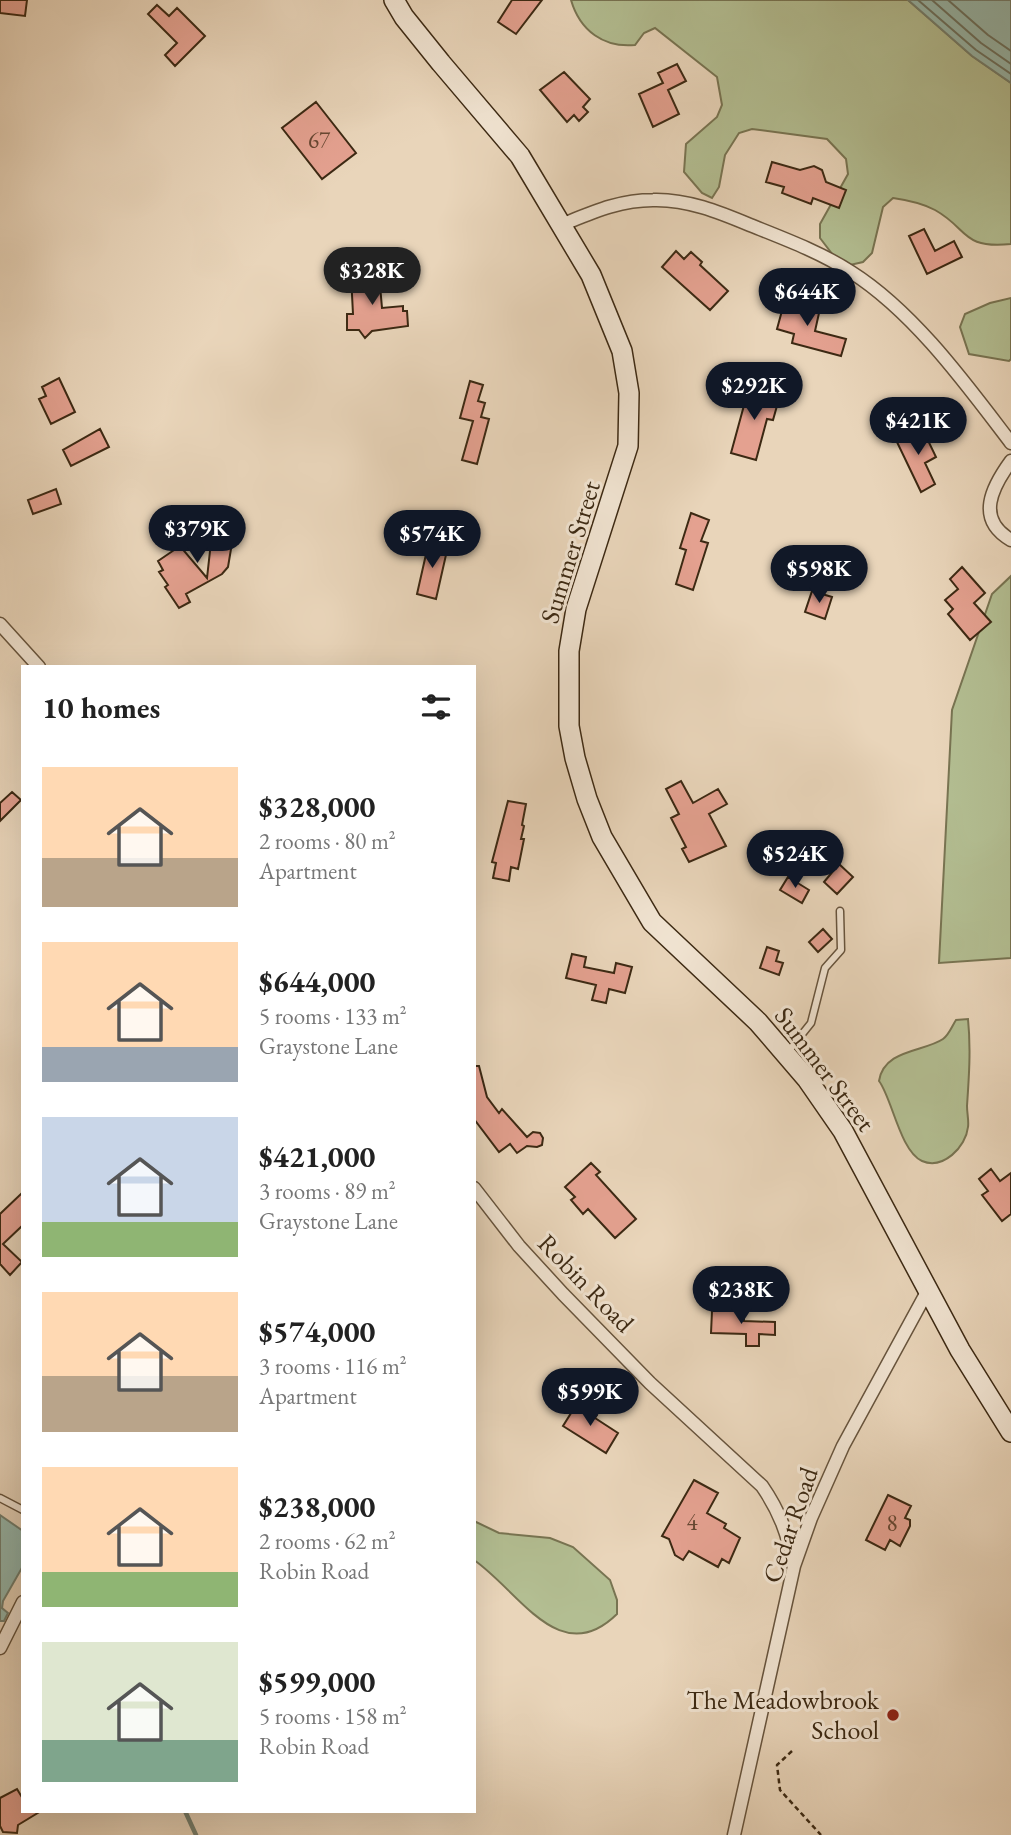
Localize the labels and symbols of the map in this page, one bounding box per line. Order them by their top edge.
house number: 67 [308,125,331,155]
pin: $328K [323,247,421,307]
pin: $644K [758,268,856,328]
pin: $292K [705,362,803,422]
pin: $421K [869,398,967,457]
street label: Summer Street [532,477,608,627]
pin: $379K [148,505,246,565]
pin: $574K [383,510,481,570]
pin: $598K [770,546,868,605]
pin: $524K [746,830,844,890]
street label: Summer Street [767,1000,883,1138]
street label: Robin Road [531,1226,642,1340]
pin: $238K [692,1266,790,1326]
pin: $599K [541,1368,639,1428]
street label: Cedar Road [754,1462,826,1587]
house number: 4 [686,1507,698,1537]
house number: 8 [886,1508,898,1538]
place label: The Meadowbrook School [686,1683,880,1747]
marker: The Meadowbrook School [885,1707,901,1723]

